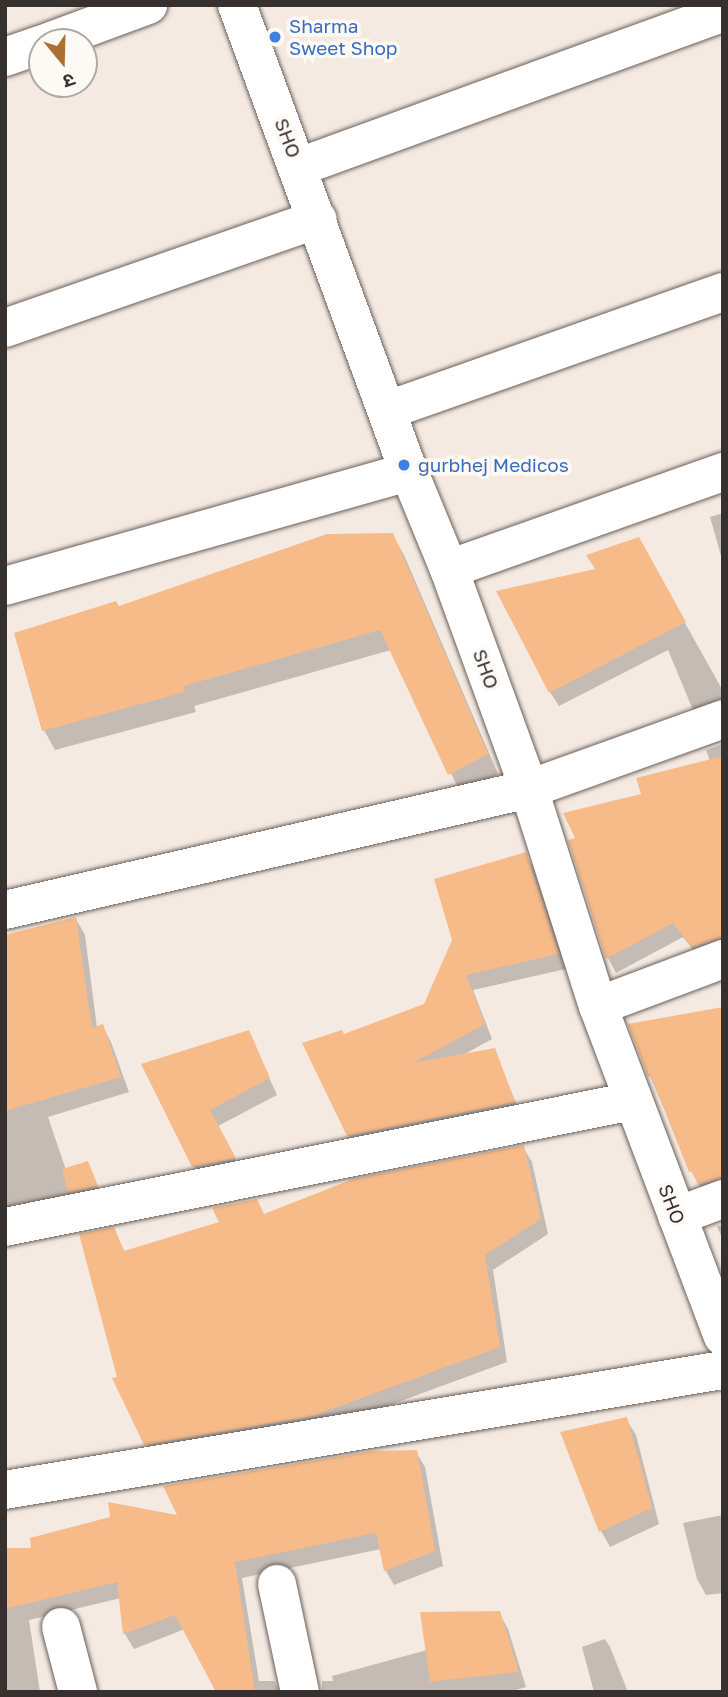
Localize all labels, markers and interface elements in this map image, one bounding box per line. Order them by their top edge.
place label: Sharma Sweet Shop [289,15,397,59]
north arrow [28,28,98,98]
marker: Sharma Sweet Shop [267,29,283,45]
text: उ [60,69,78,94]
street label: SHO [270,115,306,161]
place label: gurbhej Medicos [418,454,569,476]
marker: gurbhej Medicos [396,457,412,473]
street label: SHO [468,646,504,692]
street label: SHO [654,1181,690,1227]

